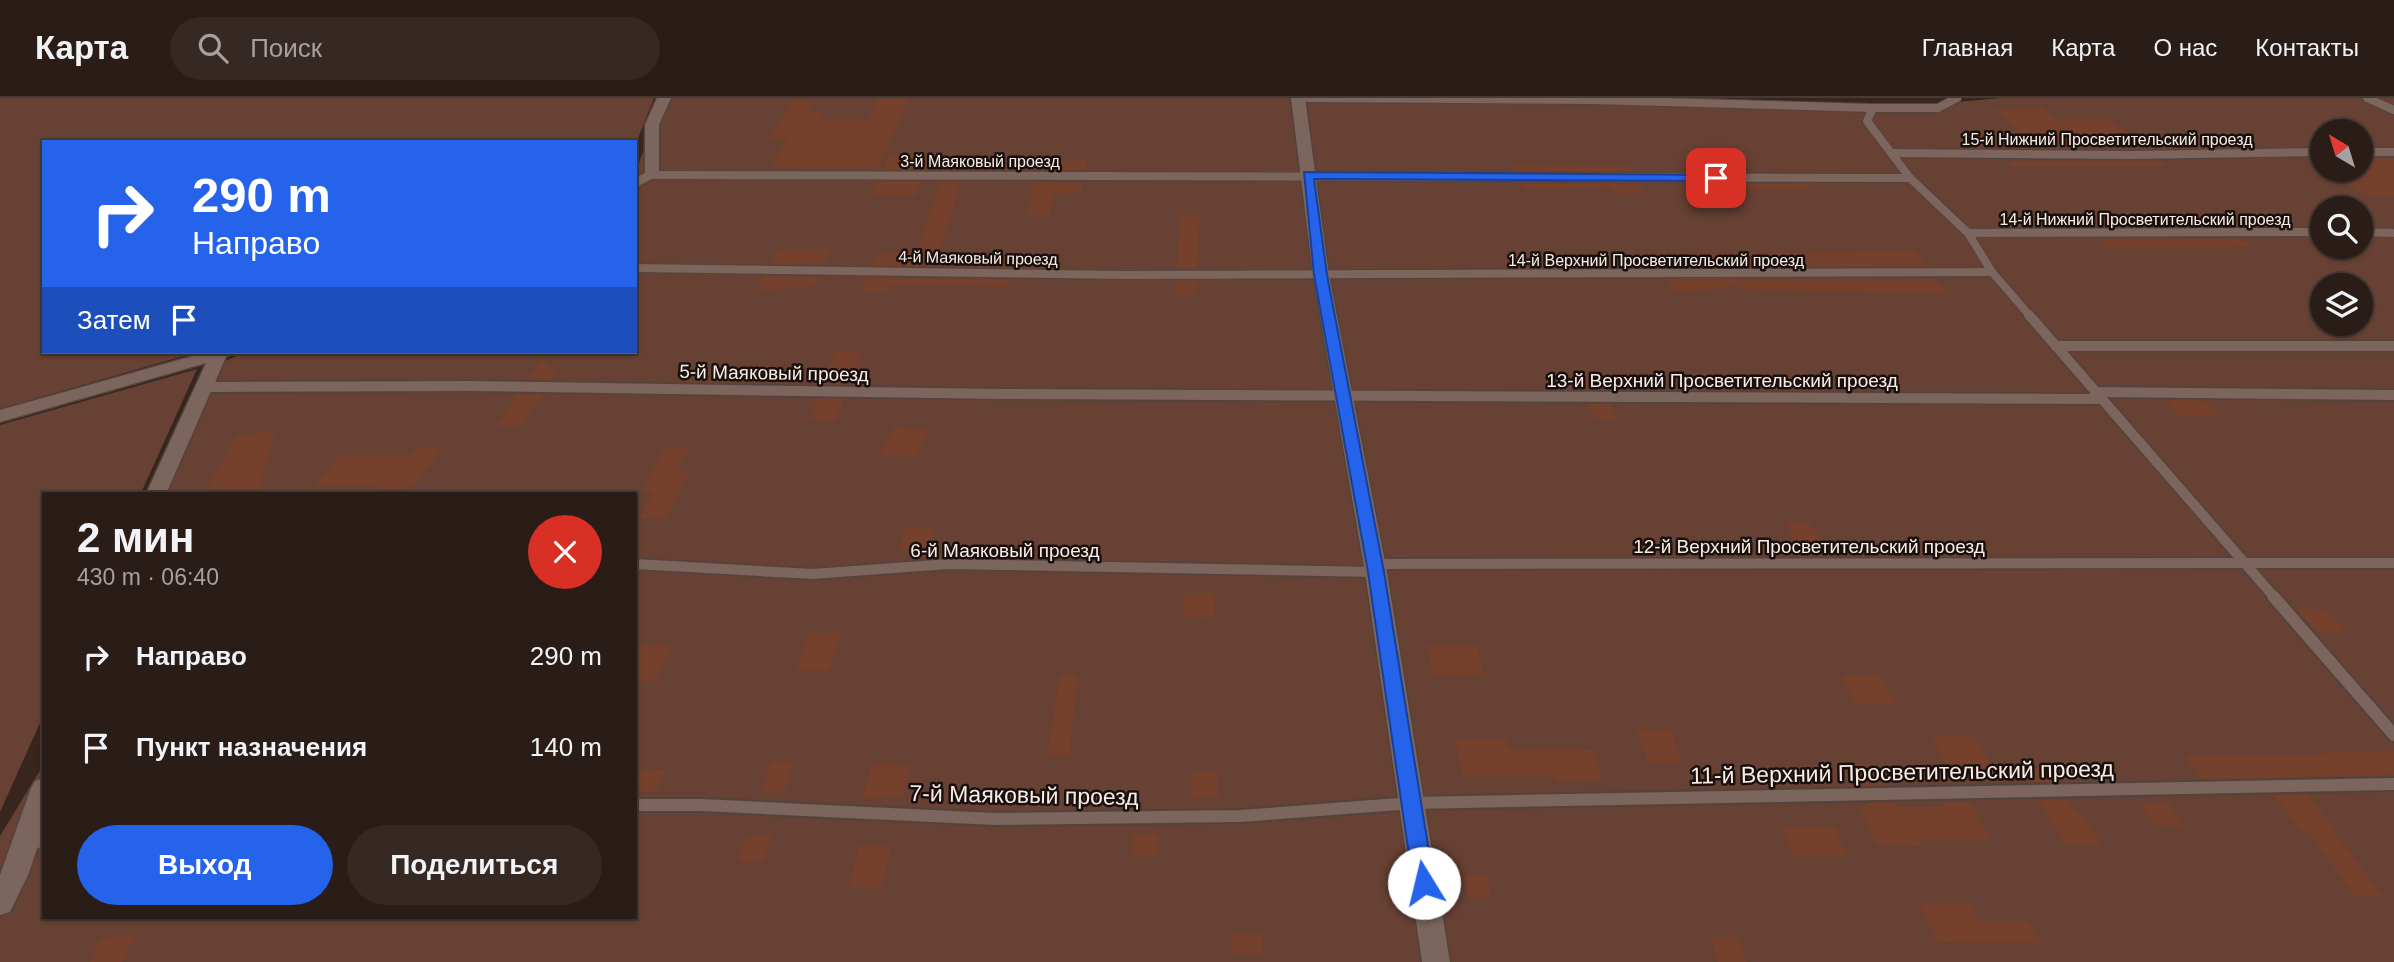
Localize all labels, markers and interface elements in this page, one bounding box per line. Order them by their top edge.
search box [170,17,660,80]
text: Карта [35,29,128,66]
icon: search [194,29,232,67]
text: Поиск [250,33,322,63]
text: Главная [1922,34,2013,61]
text: Карта [2051,34,2115,61]
text: О нас [2153,34,2217,61]
text: Контакты [2255,34,2359,61]
north arrow [2310,119,2373,182]
map controls [2310,119,2373,336]
street label: 15-й Нижний Просветительский проезд [1962,131,2253,148]
pin [1686,148,1746,208]
street label: 3-й Маяковый проезд [900,153,1060,170]
icon: arrive [1697,159,1735,197]
icon: right [77,168,168,259]
text: 290 m [192,168,331,222]
button: search [2310,196,2373,259]
street label: 14-й Нижний Просветительский проезд [2000,211,2291,228]
text: Направо [192,225,320,261]
street label: 4-й Маяковый проезд [898,248,1059,268]
street label: 14-й Верхний Просветительский проезд [1508,252,1805,269]
button: layers [2310,273,2373,336]
icon: arrive [165,301,203,339]
text: Затем [77,305,151,335]
street label: 5-й Маяковый проезд [679,361,869,385]
street label: 13-й Верхний Просветительский проезд [1546,370,1898,391]
text: 2 мин [77,514,194,561]
button: close [528,515,602,589]
street label: 12-й Верхний Просветительский проезд [1633,536,1985,557]
street label: 6-й Маяковый проезд [910,540,1100,561]
text: 430 m · 06:40 [77,564,219,590]
icon: right [77,638,115,676]
text: Направо [136,641,247,671]
text: 290 m [530,641,602,671]
icon: arrive [77,729,115,767]
text: Пункт назначения [136,732,367,762]
text: 140 m [530,732,602,762]
street label: 11-й Верхний Просветительский проезд [1690,755,2115,789]
street label: 7-й Маяковый проезд [909,780,1139,810]
button: Выход [77,825,333,905]
button: Поделиться [347,825,602,905]
position arrow [1387,846,1461,920]

